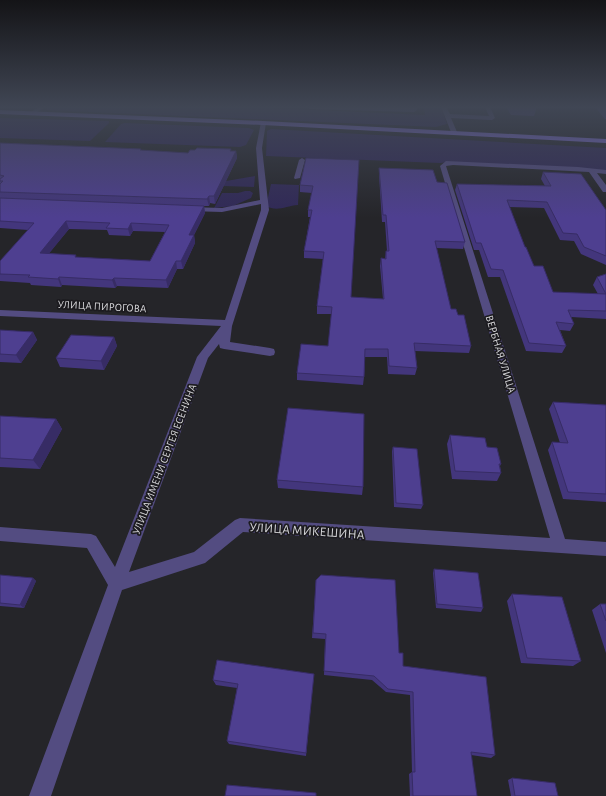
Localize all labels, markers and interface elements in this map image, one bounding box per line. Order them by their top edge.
street label: УЛИЦА ПИРОГОВА [57,299,147,314]
street label: ВЕРБНАЯ УЛИЦА [483,314,518,395]
street label: УЛИЦА ИМЕНИ СЕРГЕЯ ЕСЕНИНА [131,382,199,536]
street label: УЛИЦА МИКЕШИНА [249,521,365,542]

